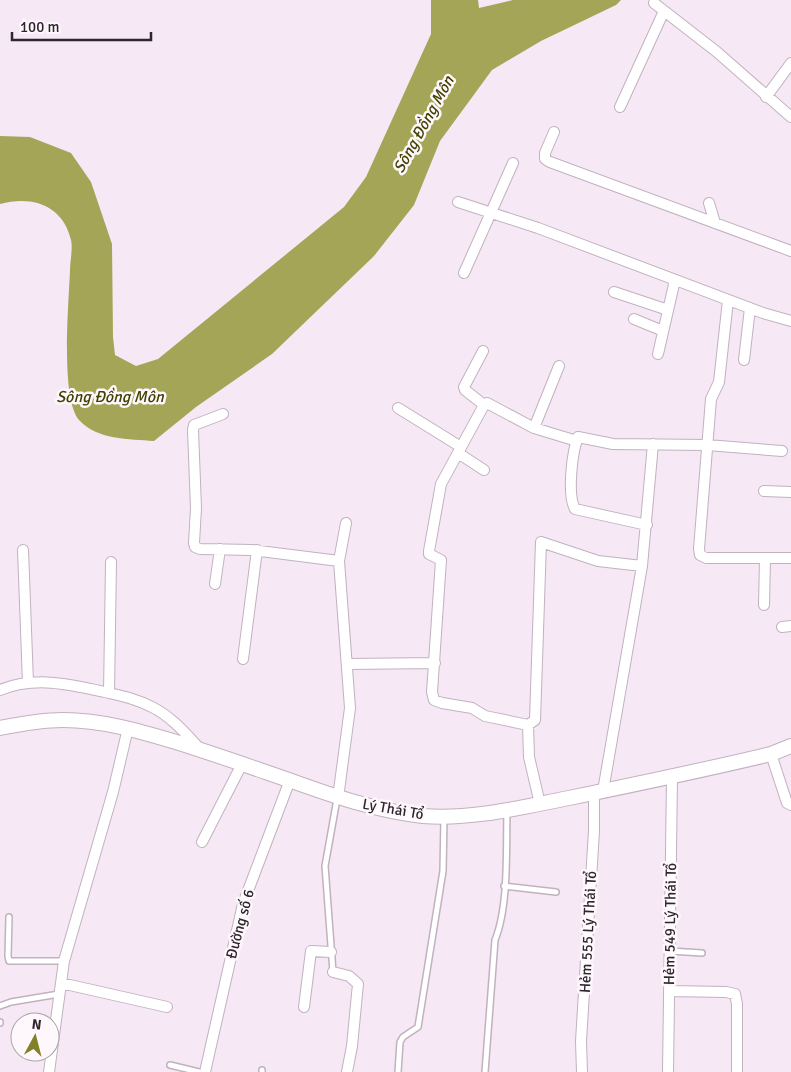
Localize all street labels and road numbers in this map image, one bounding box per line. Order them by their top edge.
street label: Lý Thái Tổ [361,795,425,823]
street label: Hẻm 549 Lý Thái Tổ [660,862,680,985]
street label: Hẻm 555 Lý Thái Tổ [576,870,600,994]
street label: Đường số 6 [222,887,258,961]

